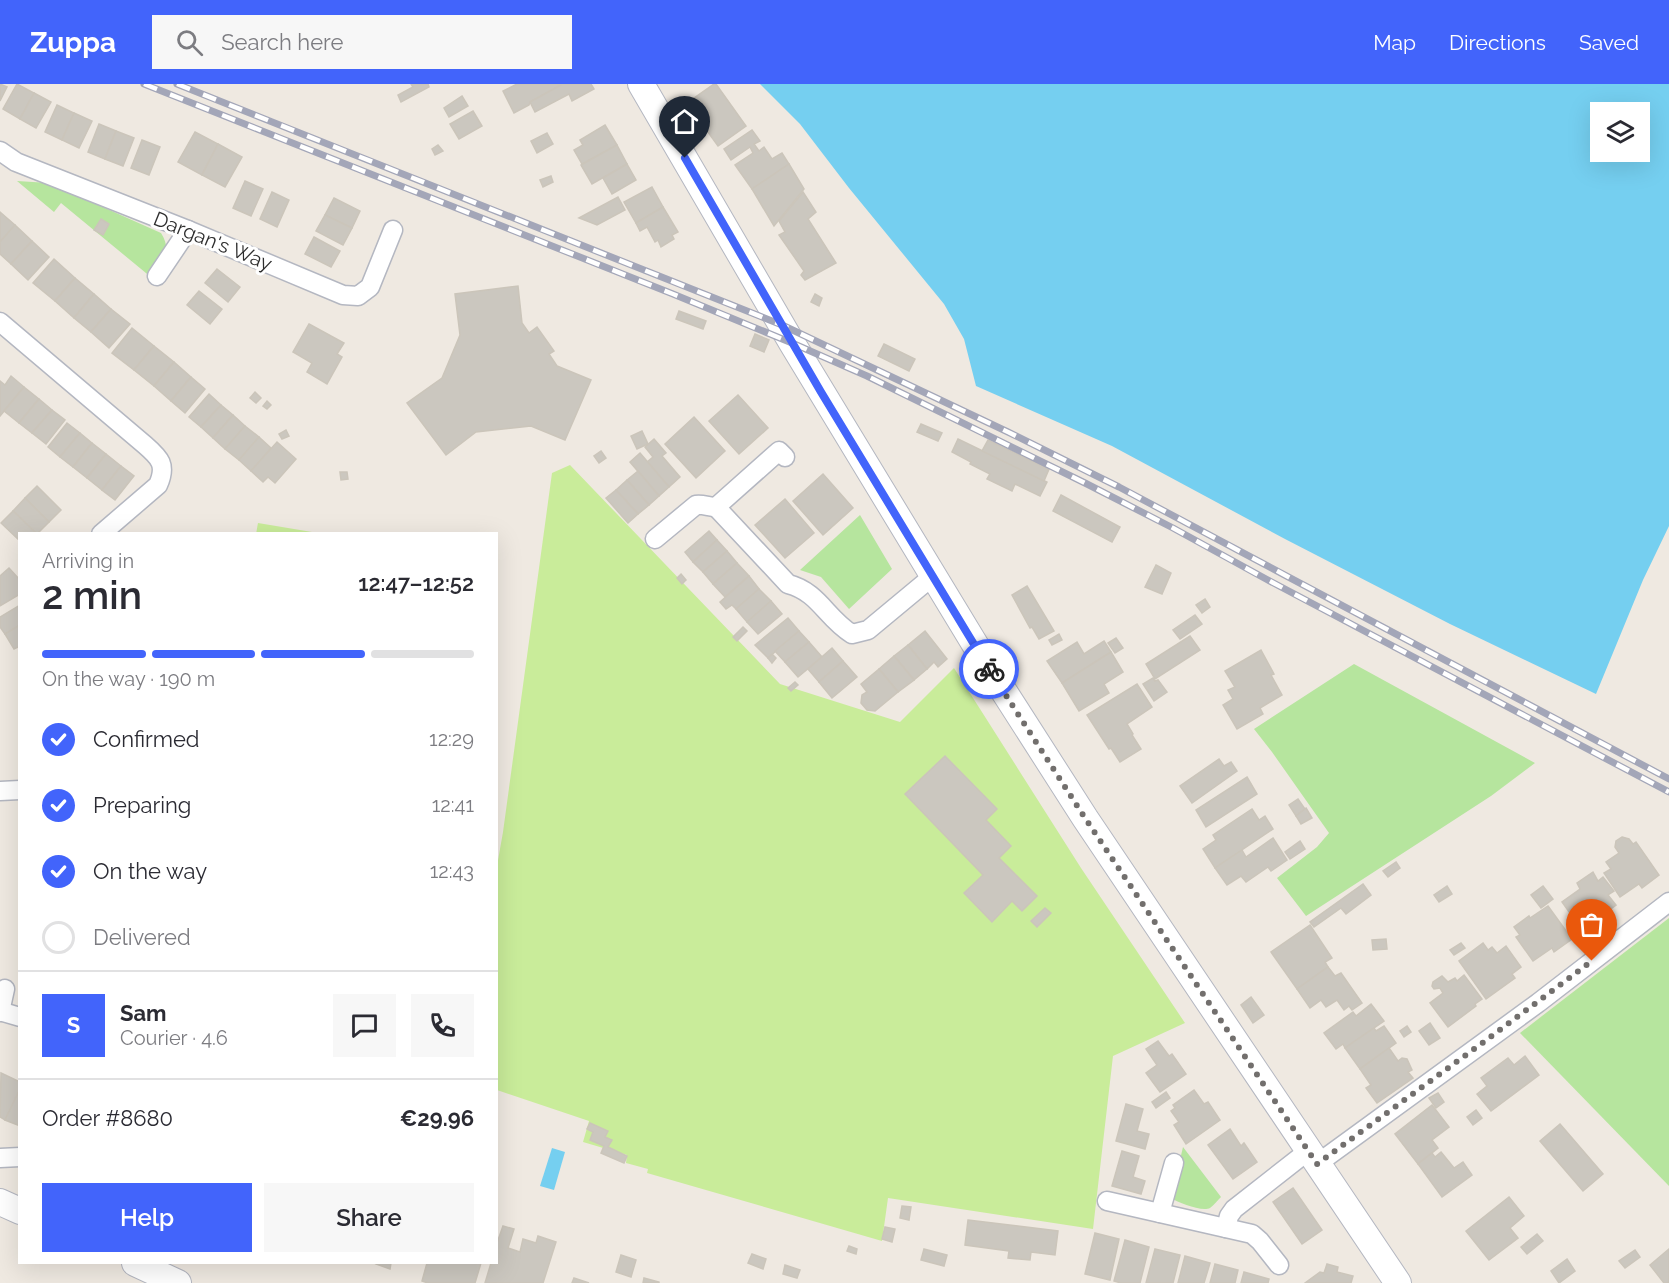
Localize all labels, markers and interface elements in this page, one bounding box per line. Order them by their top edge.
search box [152,15,572,69]
text: Zuppa [30,26,116,59]
icon: search [173,26,206,59]
text: Search here [221,29,343,55]
text: Map [1373,30,1416,55]
text: Directions [1449,30,1546,55]
text: Saved [1579,30,1639,55]
pin [659,96,710,158]
map controls [1590,102,1650,162]
button: layers [1590,102,1650,162]
icon: home [668,105,701,138]
street label: Dargan's Way [150,206,276,276]
text: Arriving in [42,549,134,573]
text: 12:47–12:52 [358,570,474,596]
text: 2 min [42,572,142,618]
courier [959,639,1019,699]
icon: bike [973,653,1006,686]
text: On the way · 190 m [42,667,215,691]
icon: check [42,723,75,756]
text: Confirmed [93,726,200,752]
text: 12:29 [429,727,474,751]
icon: check [42,789,75,822]
text: Preparing [93,792,191,818]
text: 12:41 [432,793,474,817]
icon: check [42,855,75,888]
text: On the way [93,858,207,884]
text: 12:43 [430,859,474,883]
pin [1566,899,1617,961]
icon: bag [1575,908,1608,941]
text: Delivered [93,924,191,950]
button: chat [333,994,396,1057]
button: phone [411,994,474,1057]
text: Sam [120,1000,167,1026]
text: S [67,1012,80,1038]
text: Courier · 4.6 [120,1026,228,1050]
text: Order #8680 [42,1105,173,1131]
text: €29.96 [400,1105,474,1131]
button: Help [42,1183,252,1252]
button: Share [264,1183,474,1252]

